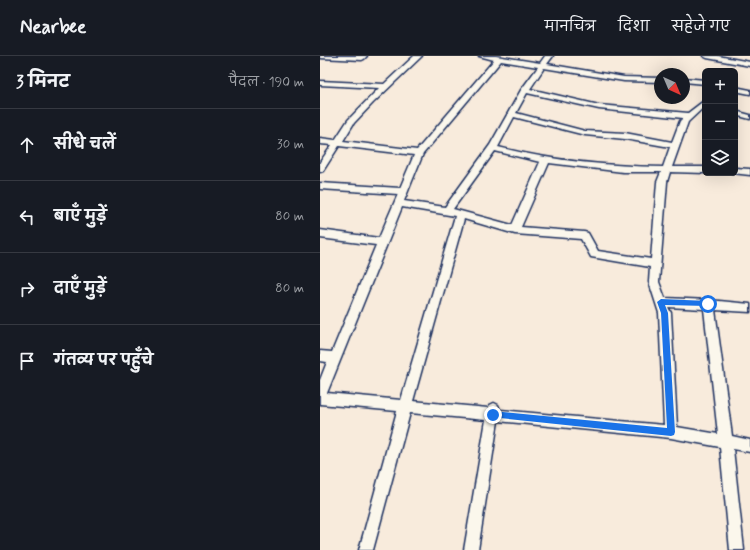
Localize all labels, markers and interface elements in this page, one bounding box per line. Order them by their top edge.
text: Nearbee [20,15,86,40]
text: मानचित्र [545,18,596,36]
text: दिशा [618,18,650,36]
text: सहेजे गए [672,18,730,36]
north arrow [654,68,690,104]
map controls [702,68,738,176]
button: + [702,68,738,104]
text: 3 मिनट [16,71,70,93]
text: पैदल · 190 m [229,74,304,91]
button: − [702,104,738,140]
icon: ahead [16,134,38,156]
text: सीधे चलें [54,135,116,155]
text: 30 m [277,136,304,153]
button: layers [702,140,738,176]
icon: left [16,206,38,228]
text: बाएँ मुड़ें [54,207,107,227]
text: 80 m [275,208,304,225]
icon: right [16,278,38,300]
text: दाएँ मुड़ें [54,279,106,299]
text: 80 m [275,280,304,297]
route start [699,295,717,313]
icon: arrive [16,350,38,372]
text: गंतव्य पर पहुँचे [54,351,153,371]
route end [484,406,502,424]

